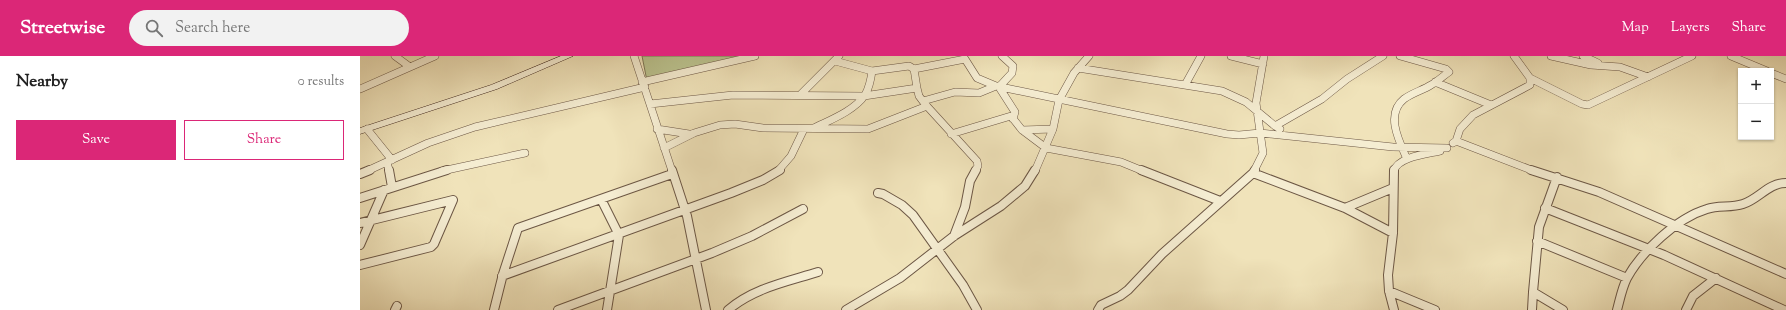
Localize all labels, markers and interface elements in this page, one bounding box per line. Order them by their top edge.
search box [129,10,409,46]
text: Streetwise [20,15,105,42]
icon: search [143,17,165,39]
text: Search here [175,18,250,39]
text: Map [1622,18,1649,38]
text: Layers [1671,18,1709,38]
text: Share [1731,18,1766,38]
map controls [1738,68,1774,140]
button: + [1738,68,1774,104]
text: Nearby [16,70,68,94]
text: 0 results [298,73,344,91]
button: − [1738,104,1774,140]
button: Save [16,120,176,160]
button: Share [184,120,344,160]

